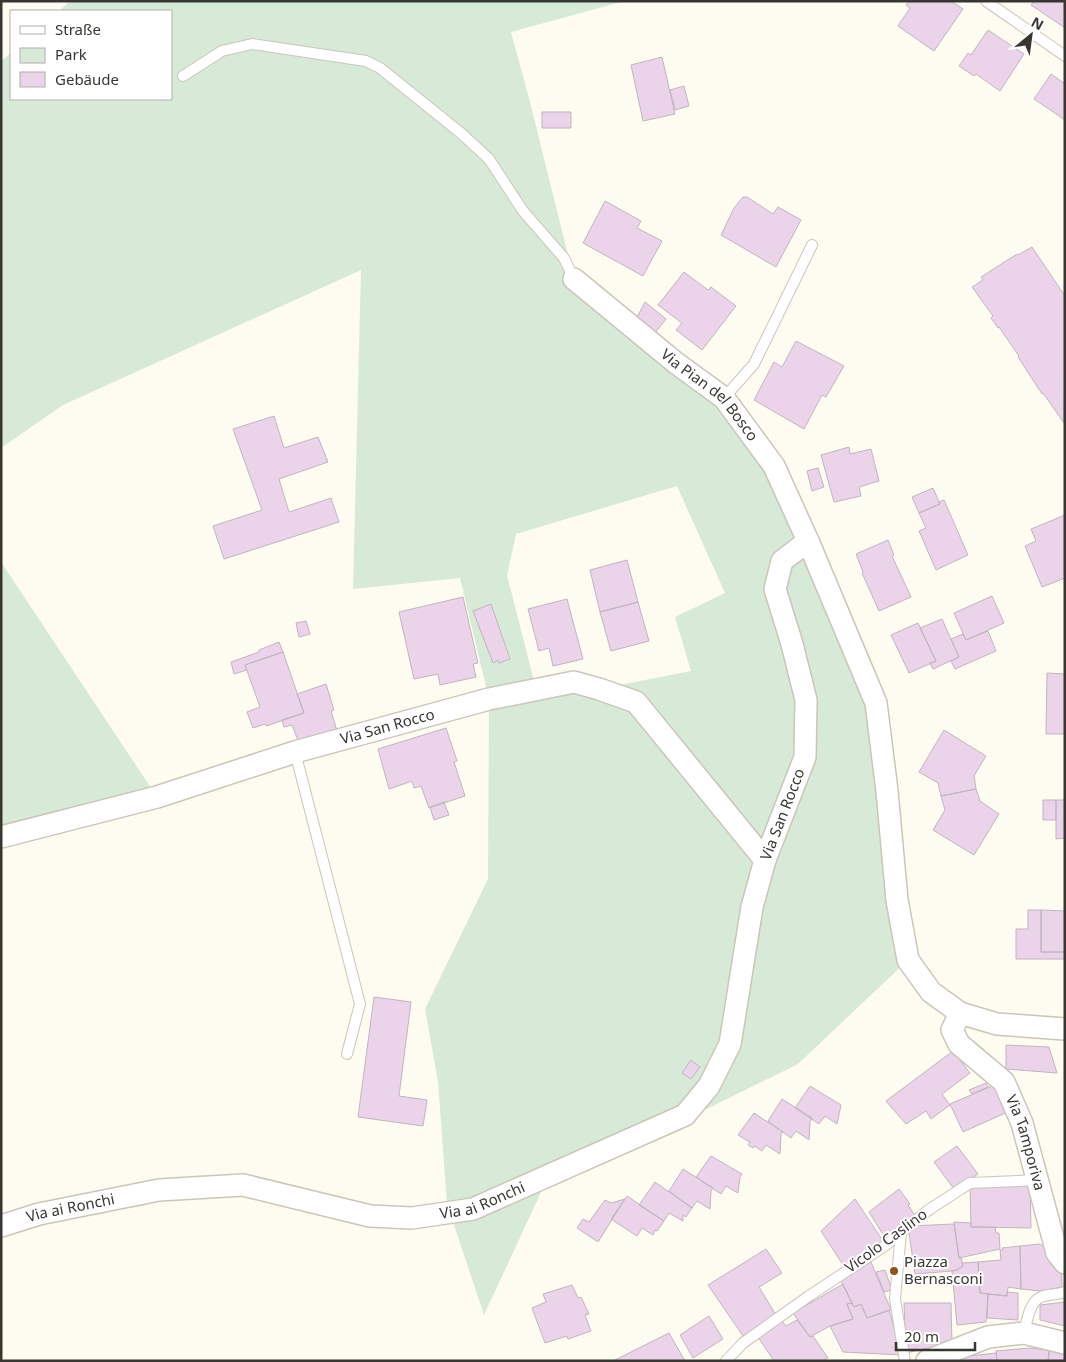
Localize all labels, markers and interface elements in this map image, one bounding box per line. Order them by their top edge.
legend [10,10,172,100]
north arrow [1006,10,1056,60]
text: N [1028,12,1047,34]
text: Straße [55,19,101,39]
text: Park [55,44,87,64]
text: Gebäude [55,69,119,89]
street label: Via Pian del Bosco [657,344,763,445]
street label: Via San Rocco [338,703,437,748]
street label: Via San Rocco [755,765,809,863]
street label: Via Tamporiva [1002,1091,1051,1192]
street label: Via ai Ronchi [438,1176,528,1223]
street label: Via ai Ronchi [24,1188,116,1226]
street label: Vicolo Caslino [840,1204,931,1277]
place label: Piazza Bernasconi [904,1251,983,1288]
marker: Piazza Bernasconi [888,1265,900,1277]
scale bar [896,1320,975,1352]
text: 20 m [904,1326,939,1346]

